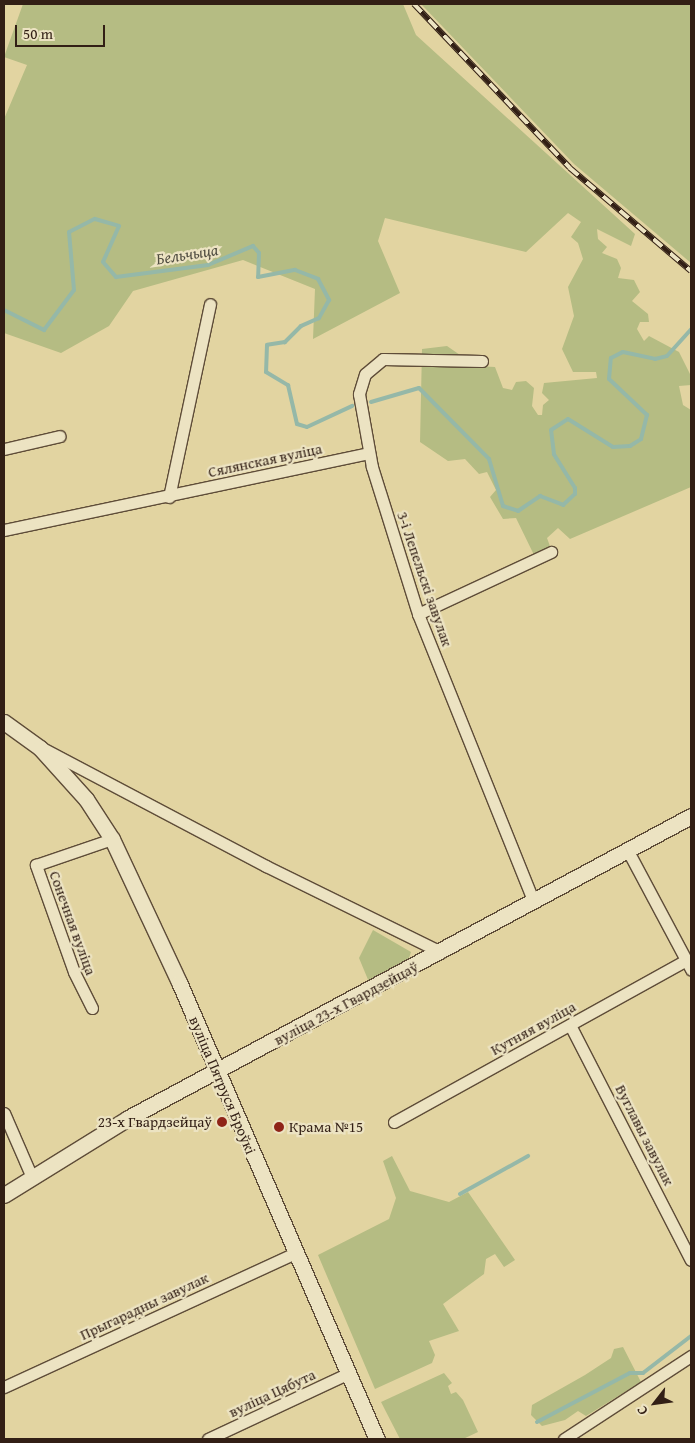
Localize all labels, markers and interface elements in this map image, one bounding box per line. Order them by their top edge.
scale bar [18,15,108,47]
text: 50 m [23,23,53,44]
water label: Бельчыца [155,240,219,268]
street label: Сялянская вуліца [206,439,324,481]
street label: 3-і Лепельскі завулак [394,509,456,649]
street label: Сонечная вуліца [46,869,100,977]
street label: вуліца 23-х Гвардзейцаў [271,957,421,1049]
street label: Кутняя вуліца [487,997,579,1059]
street label: вуліца Пятруся Броўкі [186,1013,260,1157]
street label: Вуглавы завулак [612,1082,678,1188]
place label: 23-х Гвардзейцаў [98,1113,212,1131]
marker: 23-х Гвардзейцаў [216,1116,228,1128]
place label: Крама №15 [289,1118,363,1136]
marker: Крама №15 [273,1121,285,1133]
street label: Прыгарадны завулак [77,1268,211,1344]
street label: вуліца Цябута [226,1365,318,1421]
north arrow [630,1378,680,1428]
text: С [631,1402,653,1419]

